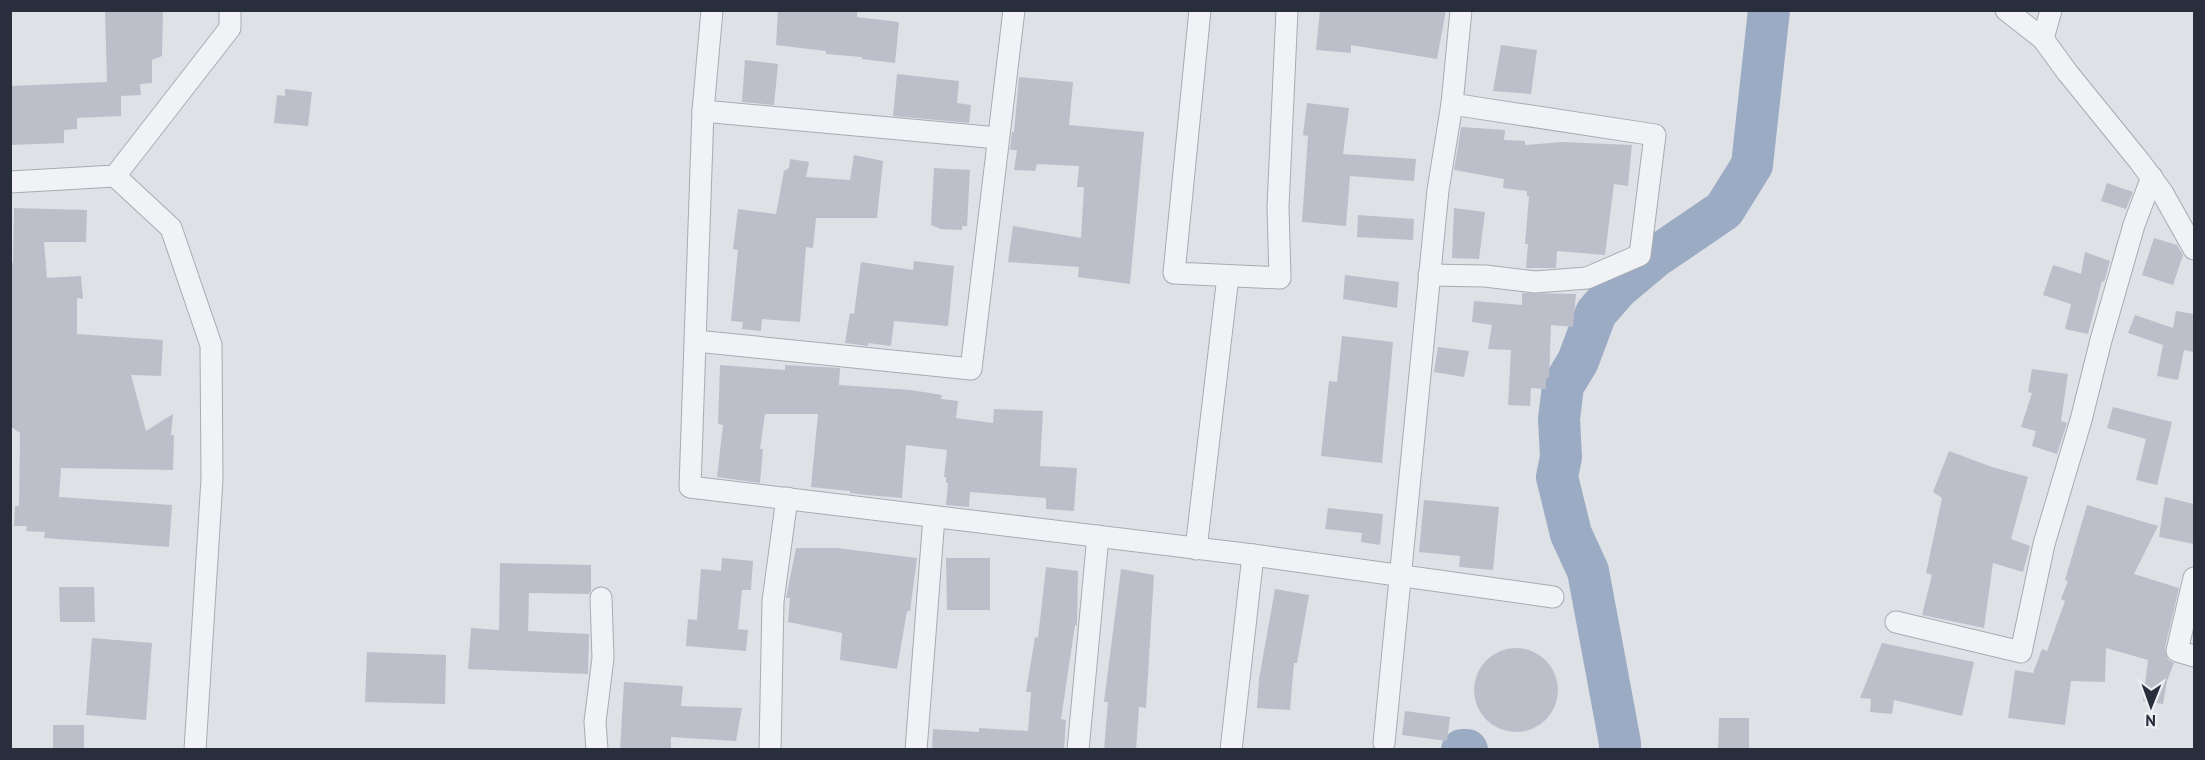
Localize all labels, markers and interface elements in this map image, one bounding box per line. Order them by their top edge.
north arrow [2121,676,2181,736]
text: N [2145,711,2156,731]

